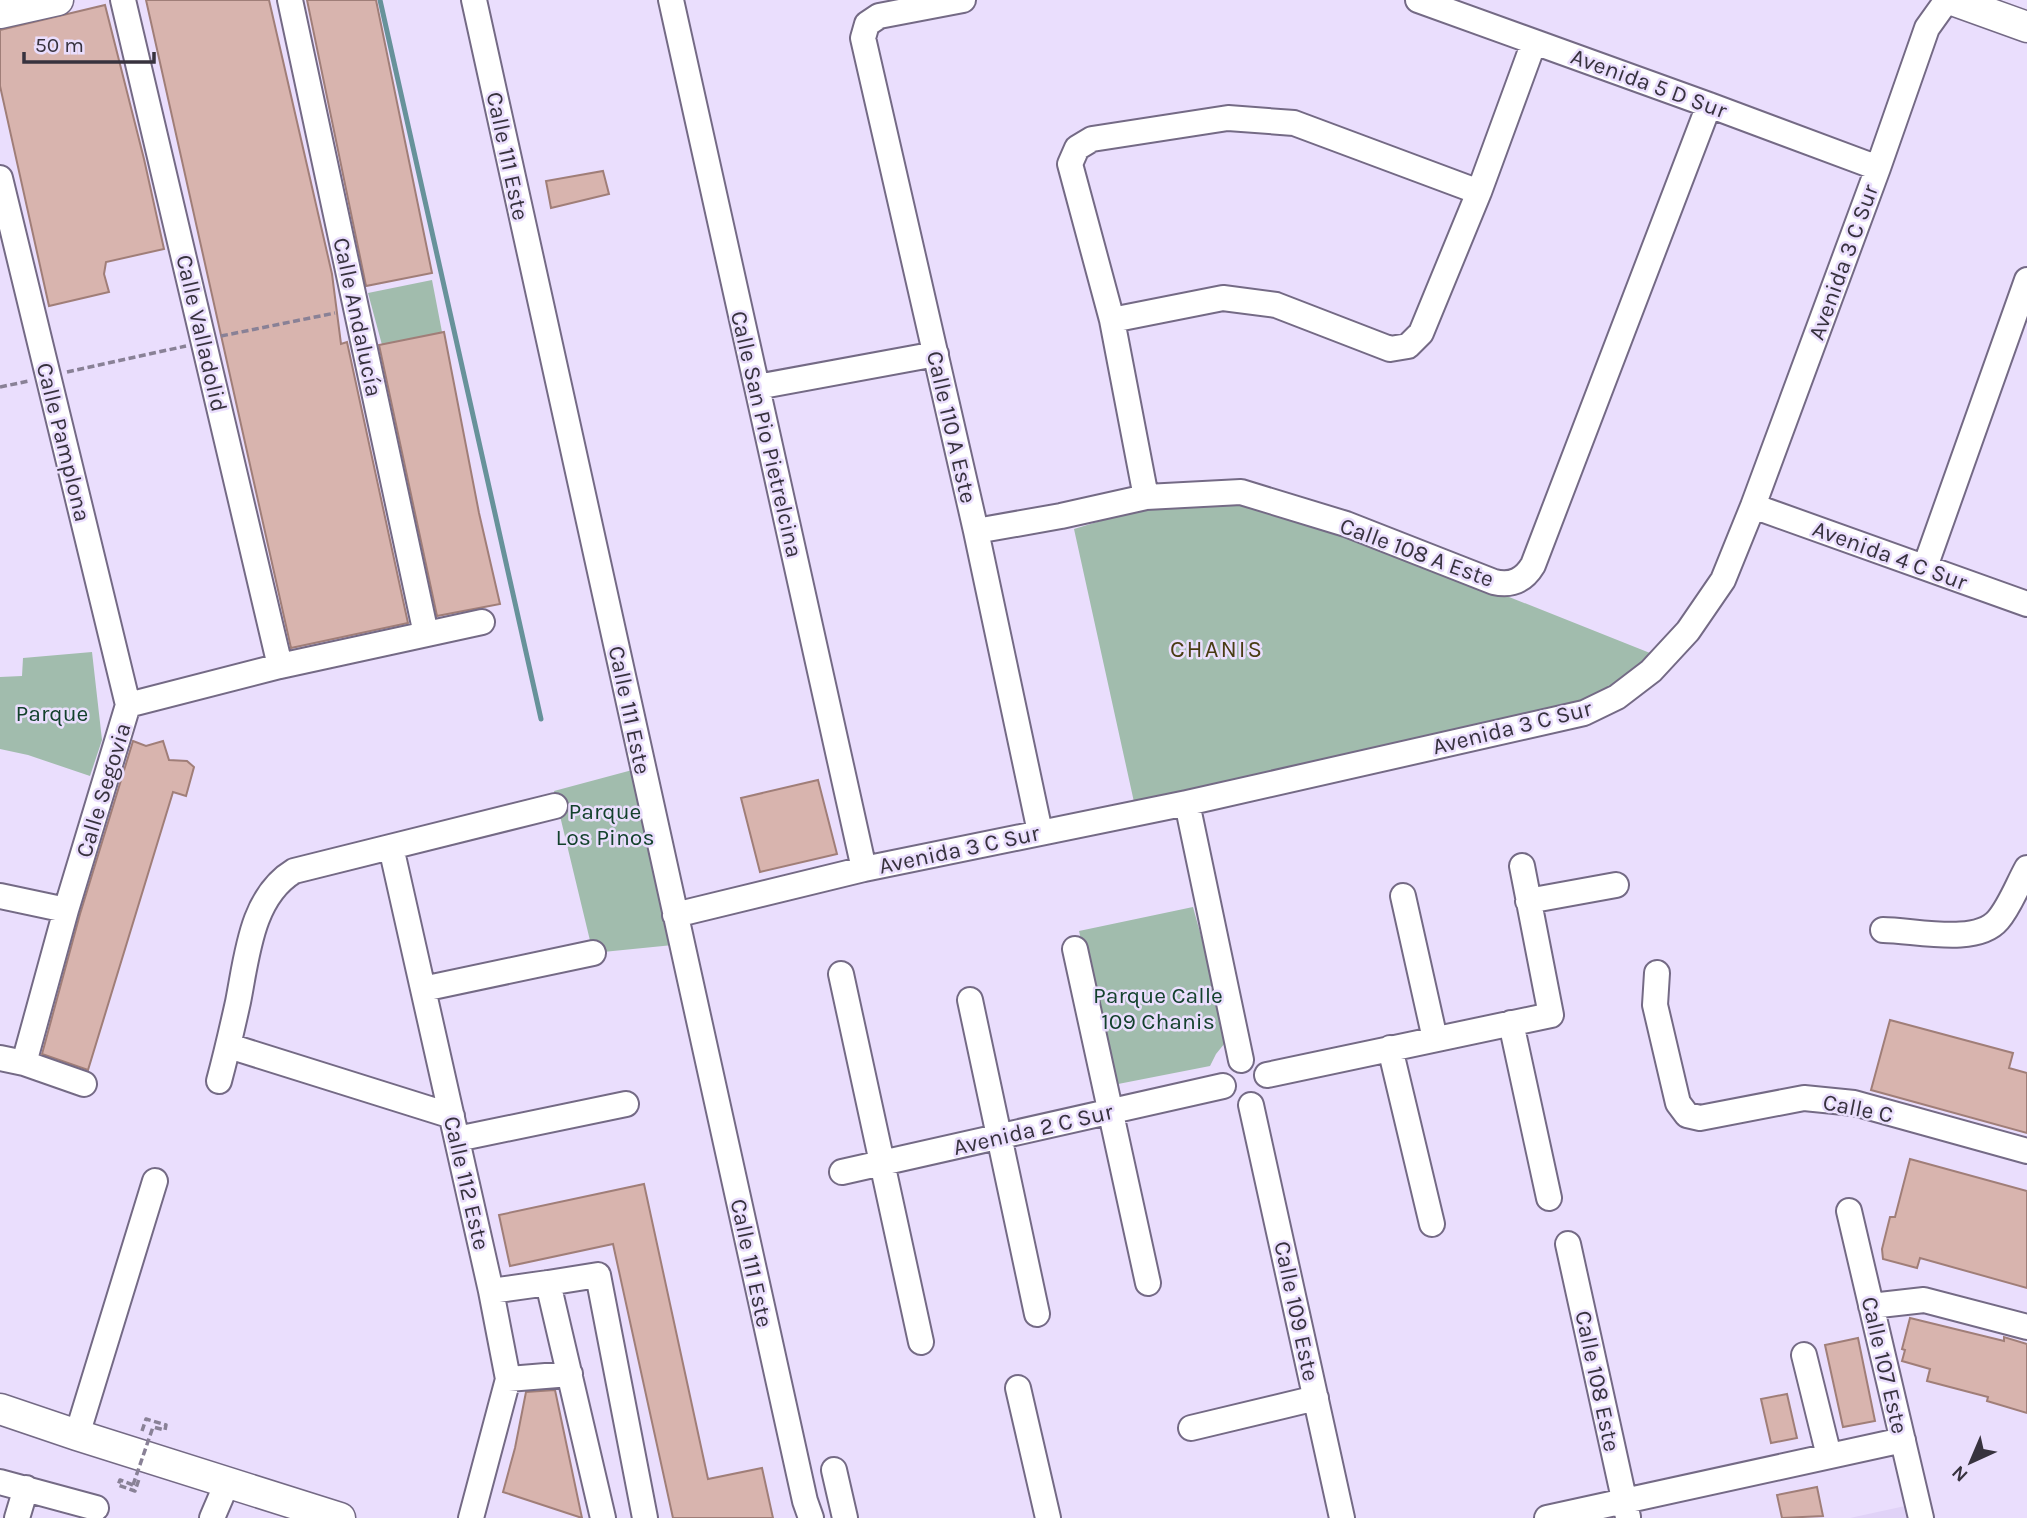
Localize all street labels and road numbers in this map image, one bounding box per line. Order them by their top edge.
street label: Avenida 5 D Sur [1567,43,1731,124]
street label: Calle 111 Este [481,89,534,223]
street label: Avenida 3 C Sur [1803,180,1884,344]
street label: Calle Andalucía [327,235,388,399]
street label: Calle Valladolid [170,252,233,414]
street label: Calle San Pio Pietrelcina [725,308,808,560]
street label: Calle 110 A Este [921,348,982,506]
street label: Calle Pamplona [31,360,96,524]
street label: Calle 108 A Este [1336,512,1498,593]
street label: Avenida 4 C Sur [1809,515,1971,596]
street label: Calle 111 Este [603,643,656,777]
street label: Avenida 3 C Sur [1430,694,1595,760]
street label: Calle Segovia [70,720,137,861]
street label: Avenida 3 C Sur [876,819,1042,880]
street label: Calle C [1820,1088,1895,1129]
street label: Avenida 2 C Sur [951,1098,1116,1161]
street label: Calle 112 Este [438,1114,495,1253]
street label: Calle 111 Este [725,1196,778,1330]
street label: Calle 109 Este [1268,1239,1325,1384]
street label: Calle 107 Este [1856,1294,1913,1436]
street label: Calle 108 Este [1569,1308,1626,1454]

